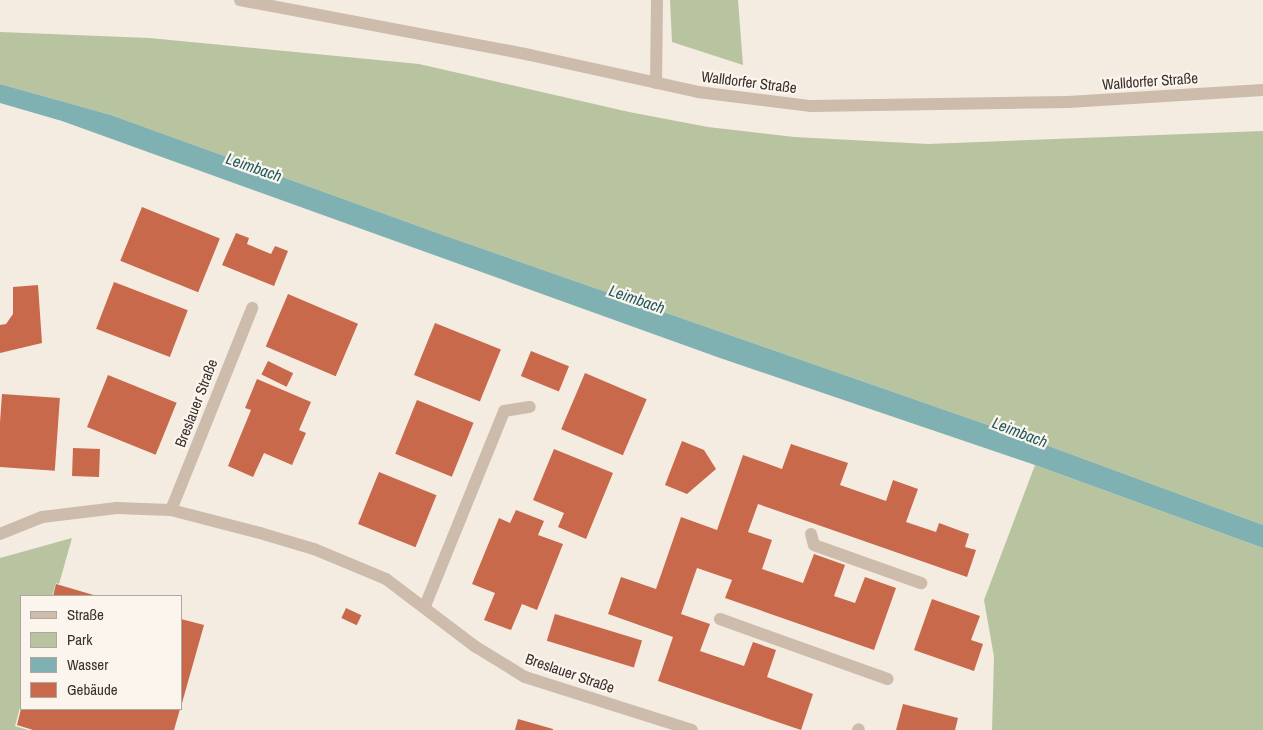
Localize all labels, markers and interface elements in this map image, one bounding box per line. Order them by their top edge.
street label: Walldorfer Straße [700,67,798,97]
street label: Walldorfer Straße [1102,69,1198,93]
water label: Leimbach [224,149,284,185]
water label: Leimbach [607,281,667,317]
street label: Breslauer Straße [171,356,221,450]
water label: Leimbach [990,413,1050,451]
legend [20,595,182,710]
text: Straße [67,604,104,625]
text: Park [67,629,92,650]
street label: Breslauer Straße [523,649,617,697]
text: Wasser [67,654,108,675]
text: Gebäude [67,679,118,700]

